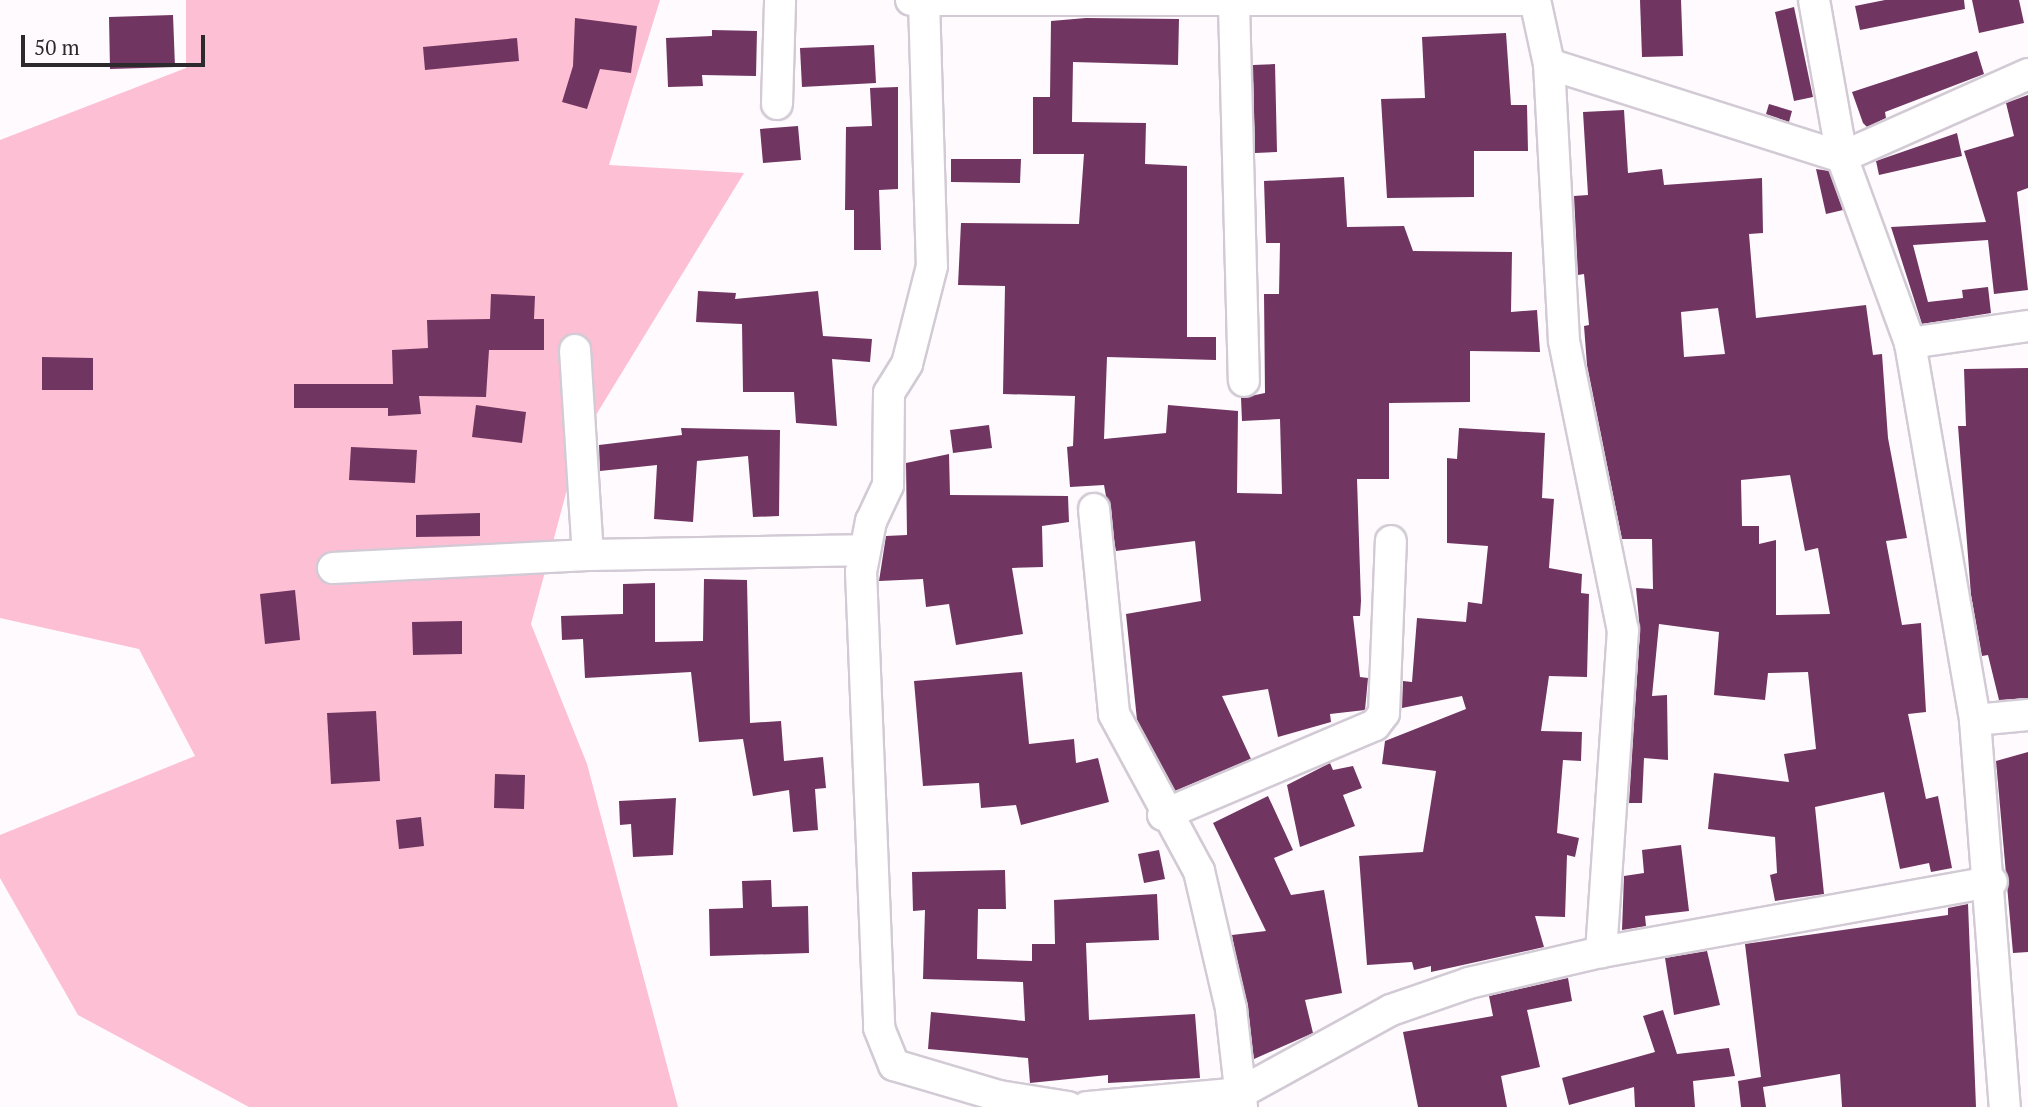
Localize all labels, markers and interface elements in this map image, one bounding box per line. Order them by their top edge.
scale bar [24,21,208,65]
text: 50 m [34,33,80,61]

